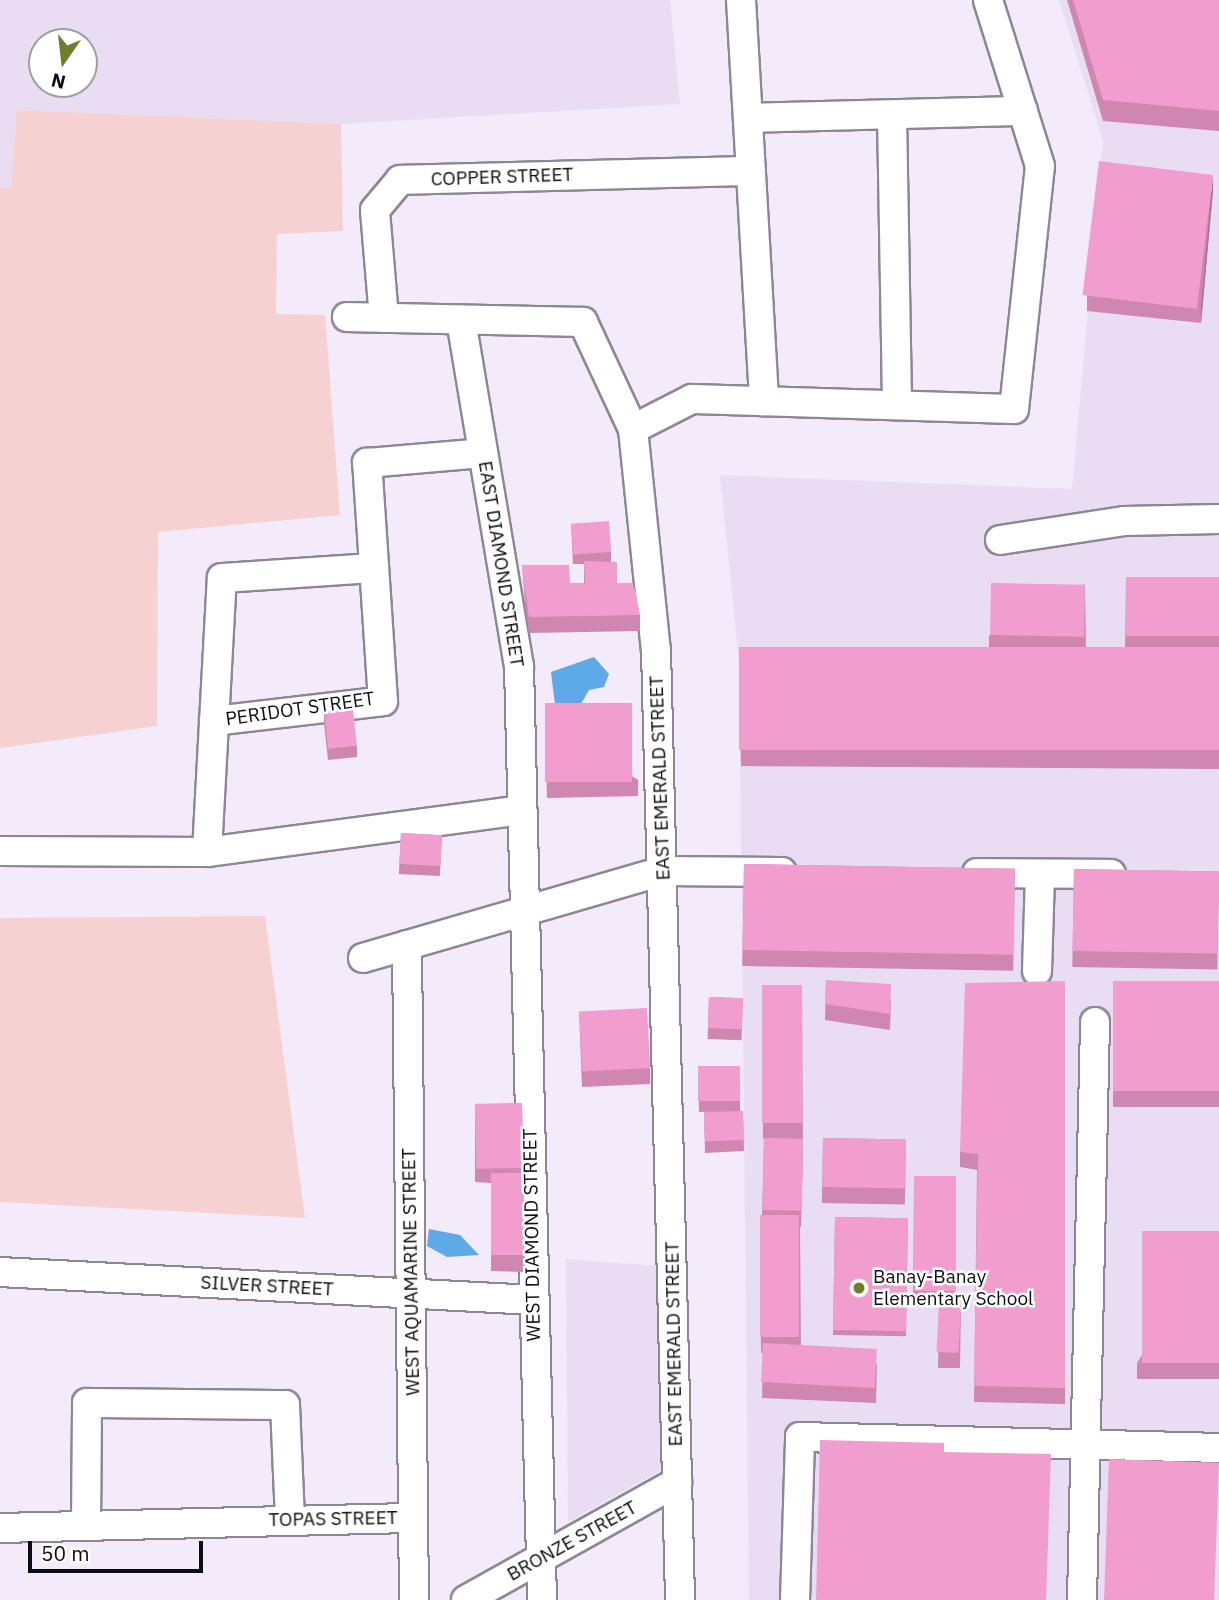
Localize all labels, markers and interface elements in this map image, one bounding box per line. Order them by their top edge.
north arrow [28,28,98,98]
text: N [49,68,68,95]
street label: COPPER STREET [430,163,574,191]
street label: EAST DIAMOND STREET [473,459,529,669]
street label: EAST EMERALD STREET [645,675,675,881]
street label: PERIDOT STREET [224,687,376,731]
street label: WEST DIAMOND STREET [519,1128,545,1342]
street label: WEST AQUAMARINE STREET [397,1148,425,1396]
street label: EAST EMERALD STREET [661,1241,687,1447]
place label: Banay-Banay Elementary School [873,1266,1033,1310]
street label: SILVER STREET [200,1271,334,1301]
marker: Banay-Banay Elementary School [851,1280,867,1296]
street label: BRONZE STREET [503,1496,641,1586]
street label: TOPAS STREET [268,1506,398,1532]
scale bar [32,1526,206,1570]
text: 50 m [41,1539,90,1567]

